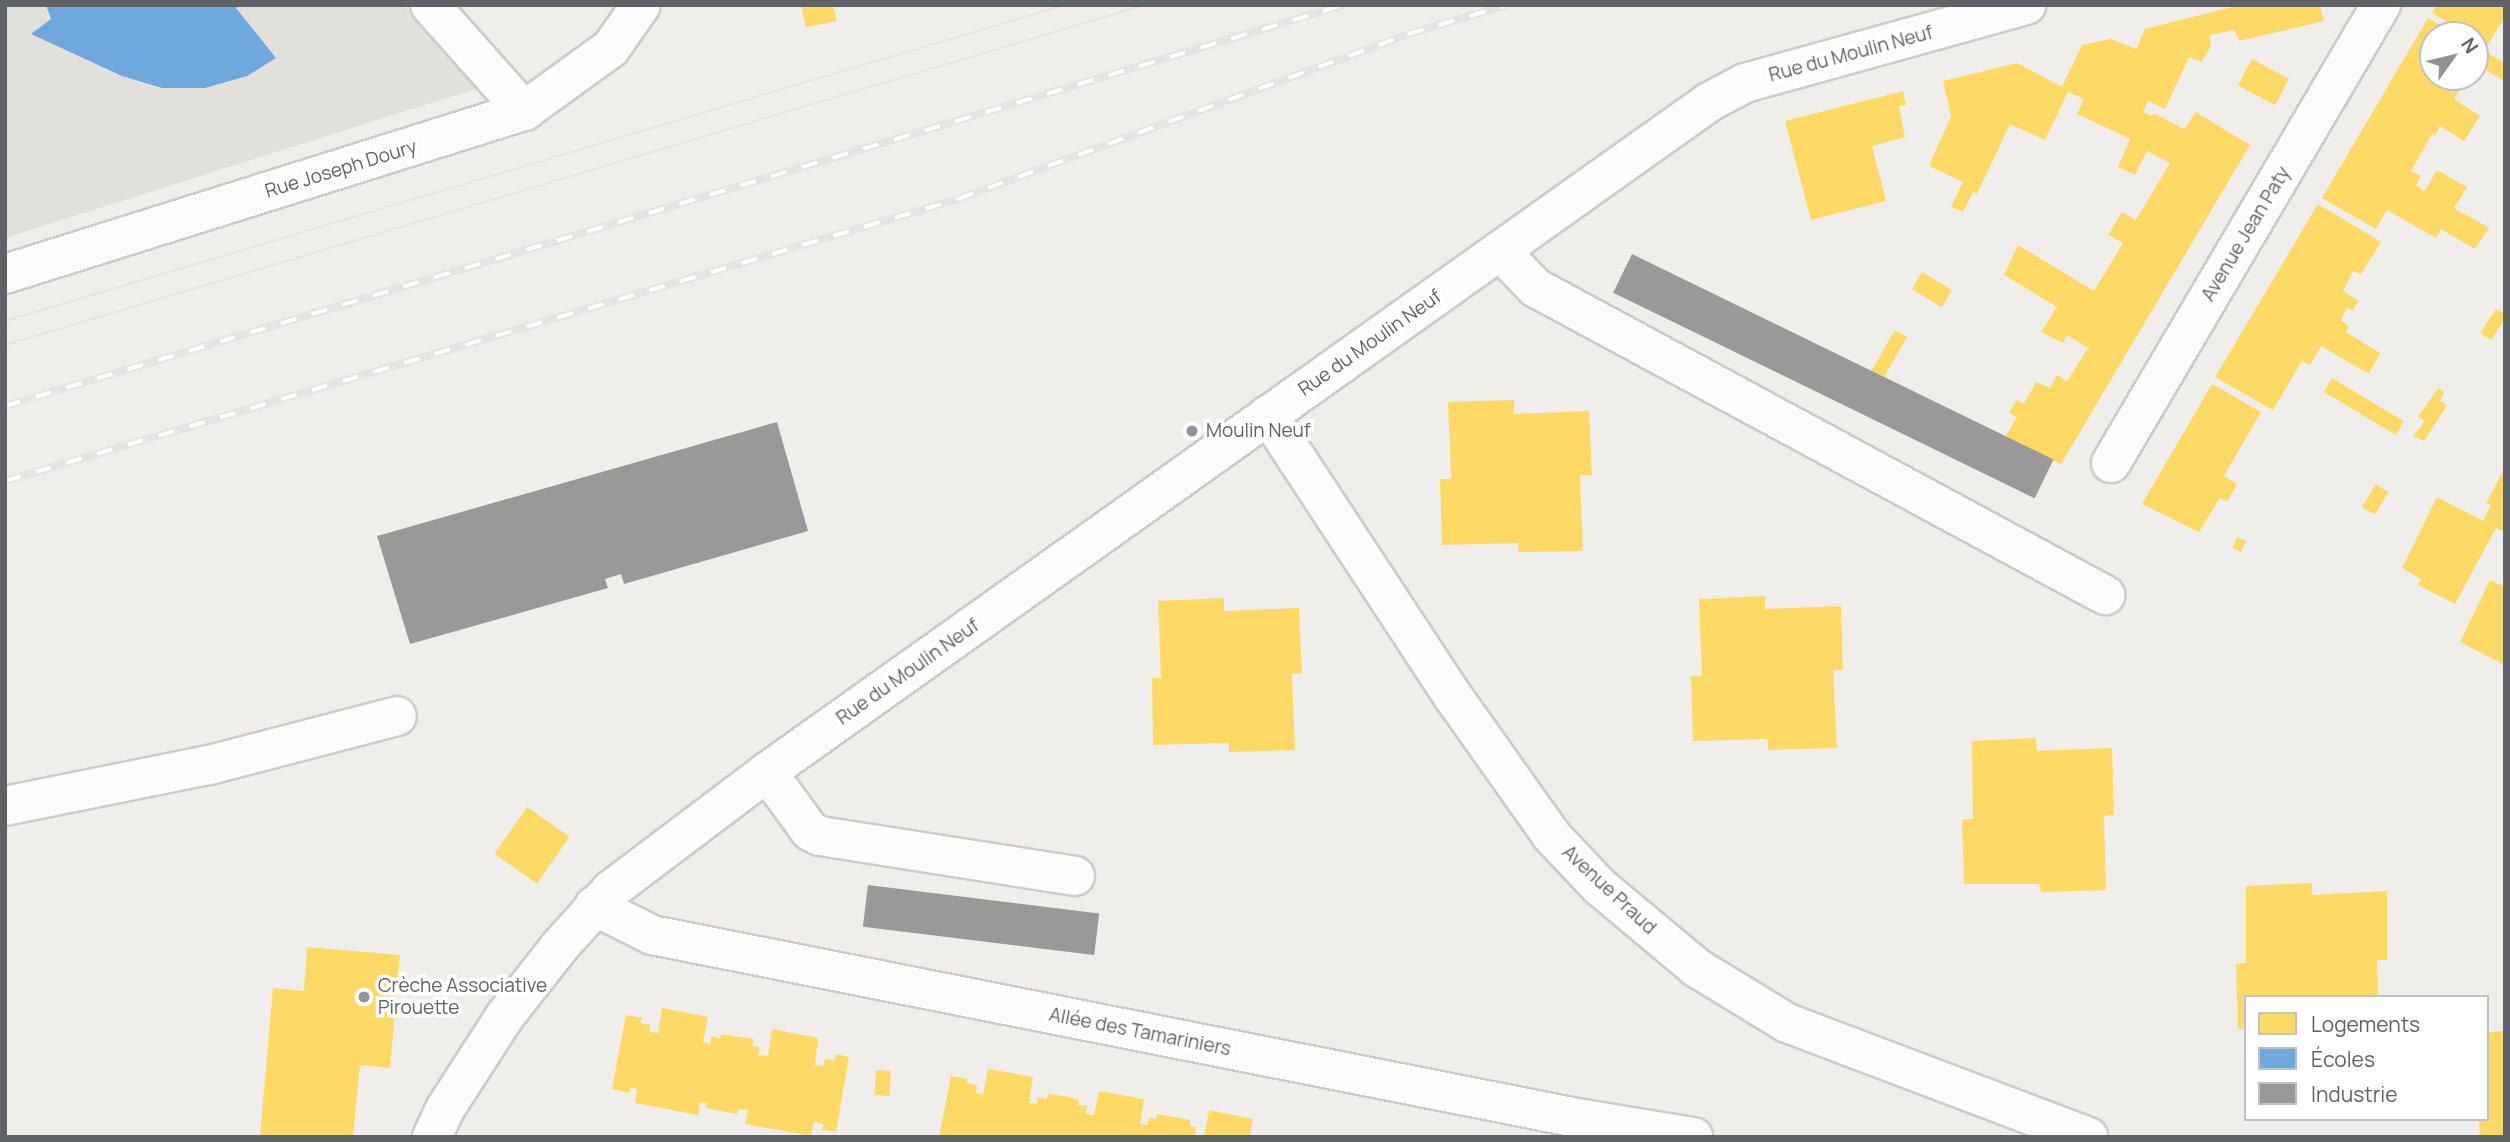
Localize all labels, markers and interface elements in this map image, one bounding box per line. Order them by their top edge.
street label: Rue du Moulin Neuf [1766,21,1936,87]
north arrow [2419,21,2489,91]
text: N [2455,32,2484,58]
street label: Rue Joseph Doury [262,135,420,203]
street label: Avenue Jean Paty [2197,162,2295,306]
street label: Rue du Moulin Neuf [1294,285,1446,401]
place label: Moulin Neuf [1206,420,1311,442]
marker: Moulin Neuf [1184,423,1200,439]
street label: Rue du Moulin Neuf [832,614,984,730]
street label: Avenue Praud [1557,841,1661,939]
place label: Crèche Associative Pirouette [378,975,547,1019]
marker: Crèche Associative Pirouette [356,989,372,1005]
legend [2244,995,2489,1121]
street label: Allée des Tamariniers [1047,1003,1233,1061]
text: Logements [2311,1010,2420,1038]
text: Écoles [2311,1045,2375,1073]
text: Industrie [2311,1080,2397,1108]

